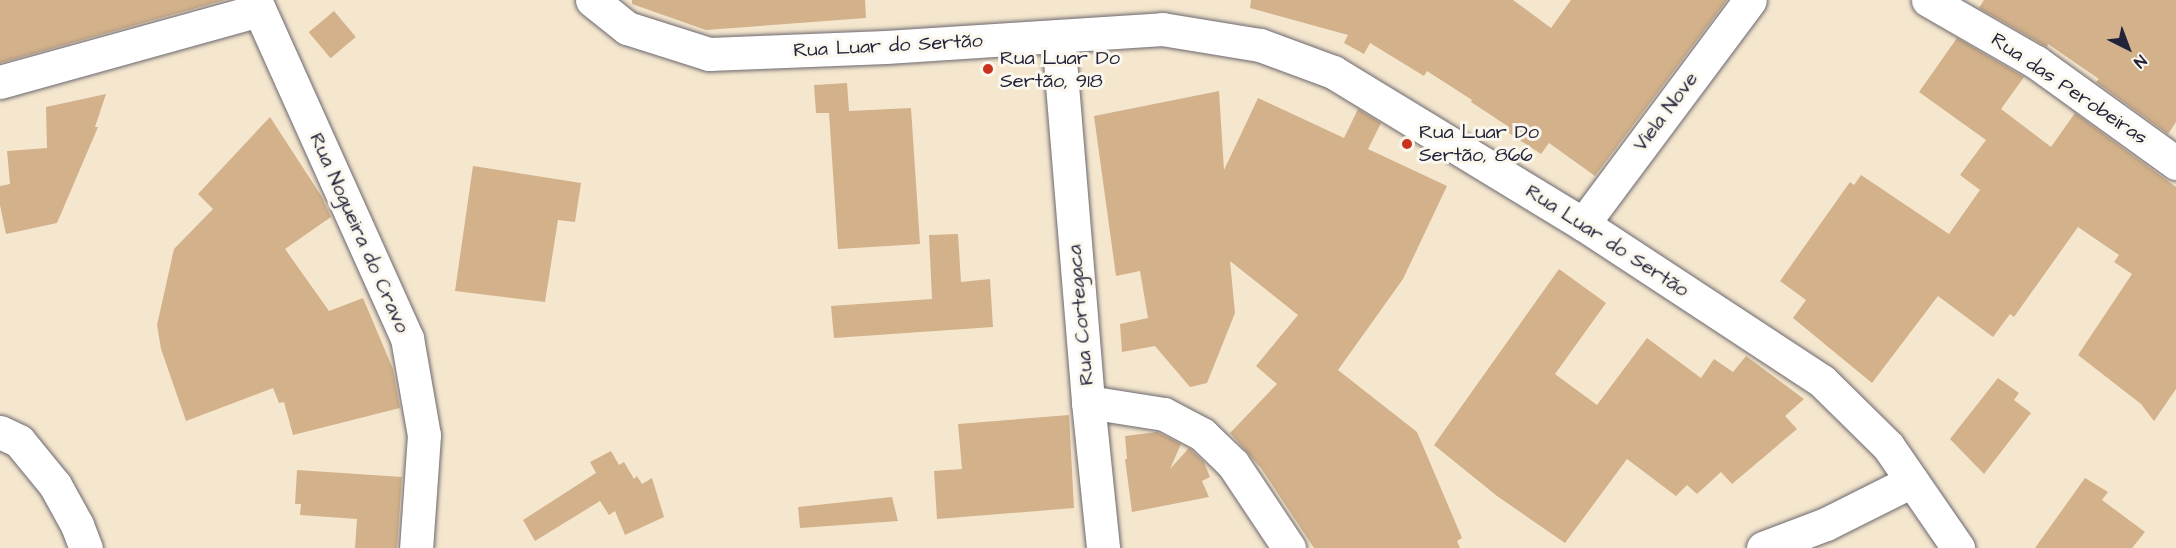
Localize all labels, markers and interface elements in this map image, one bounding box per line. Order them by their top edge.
north arrow [2098,18,2158,78]
street label: Rua das Perobeiras [1986,28,2152,150]
street label: Rua Luar do Sertão [793,29,983,63]
place label: Rua Luar Do Sertão, 918 [1000,46,1120,93]
text: N [2129,50,2151,73]
marker: Rua Luar Do Sertão, 918 [981,62,995,76]
street label: Viela Nove [1629,68,1703,156]
place label: Rua Luar Do Sertão, 866 [1419,120,1539,167]
street label: Rua Nogueira do Cravo [304,129,414,337]
marker: Rua Luar Do Sertão, 866 [1400,137,1414,151]
street label: Rua Luar do Sertão [1521,179,1693,303]
street label: Rua Cortegaca [1063,244,1099,386]

